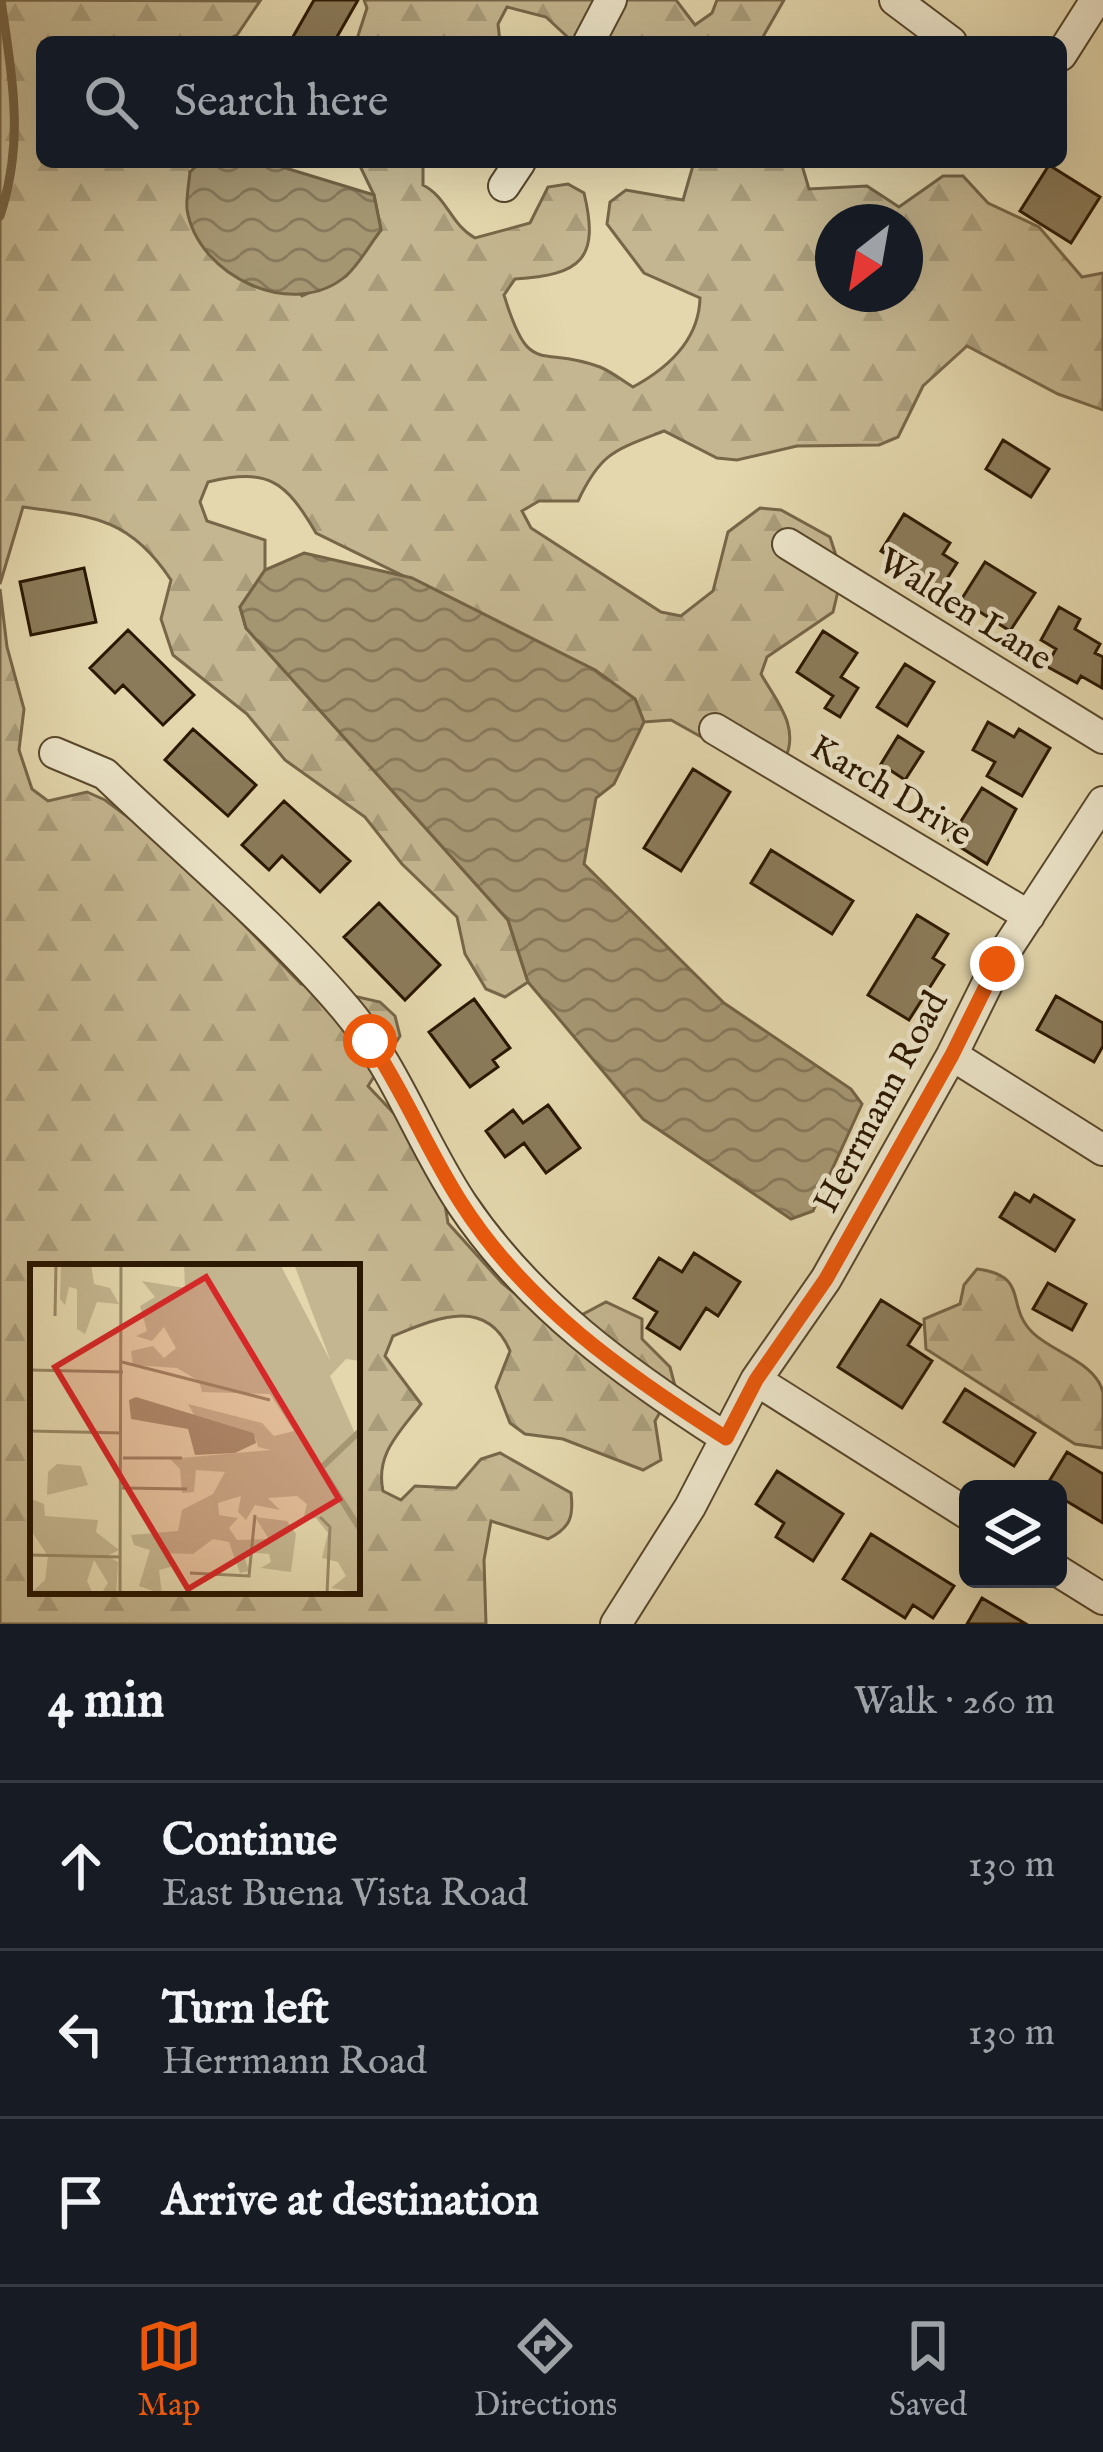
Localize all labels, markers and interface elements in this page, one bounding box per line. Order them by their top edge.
search box [36,36,1067,168]
icon: search [78,69,144,135]
text: Search here [174,74,388,131]
north arrow [815,204,923,312]
street label: Walden Lane [869,539,1060,682]
street label: Karch Drive [801,725,980,858]
route end [970,937,1024,991]
street label: Herrmann Road [804,983,960,1221]
route start [343,1014,397,1068]
inset map [30,1264,360,1594]
map controls [959,1480,1067,1588]
button: layers [959,1480,1067,1588]
text: 4 min [48,1670,164,1735]
text: Walk · 260 m [854,1678,1055,1727]
text: Continue [162,1813,337,1870]
icon: ahead [48,1833,114,1899]
text: 130 m [968,1841,1055,1890]
text: East Buena Vista Road [162,1870,528,1919]
text: Turn left [162,1981,329,2038]
icon: left [48,2001,114,2067]
text: 130 m [968,2009,1055,2058]
text: Herrmann Road [162,2038,427,2087]
icon: arrive [48,2169,114,2235]
text: Arrive at destination [162,2173,539,2230]
tab: Map [136,2313,202,2427]
tab: Directions [474,2313,617,2427]
tab: Saved [889,2313,967,2427]

